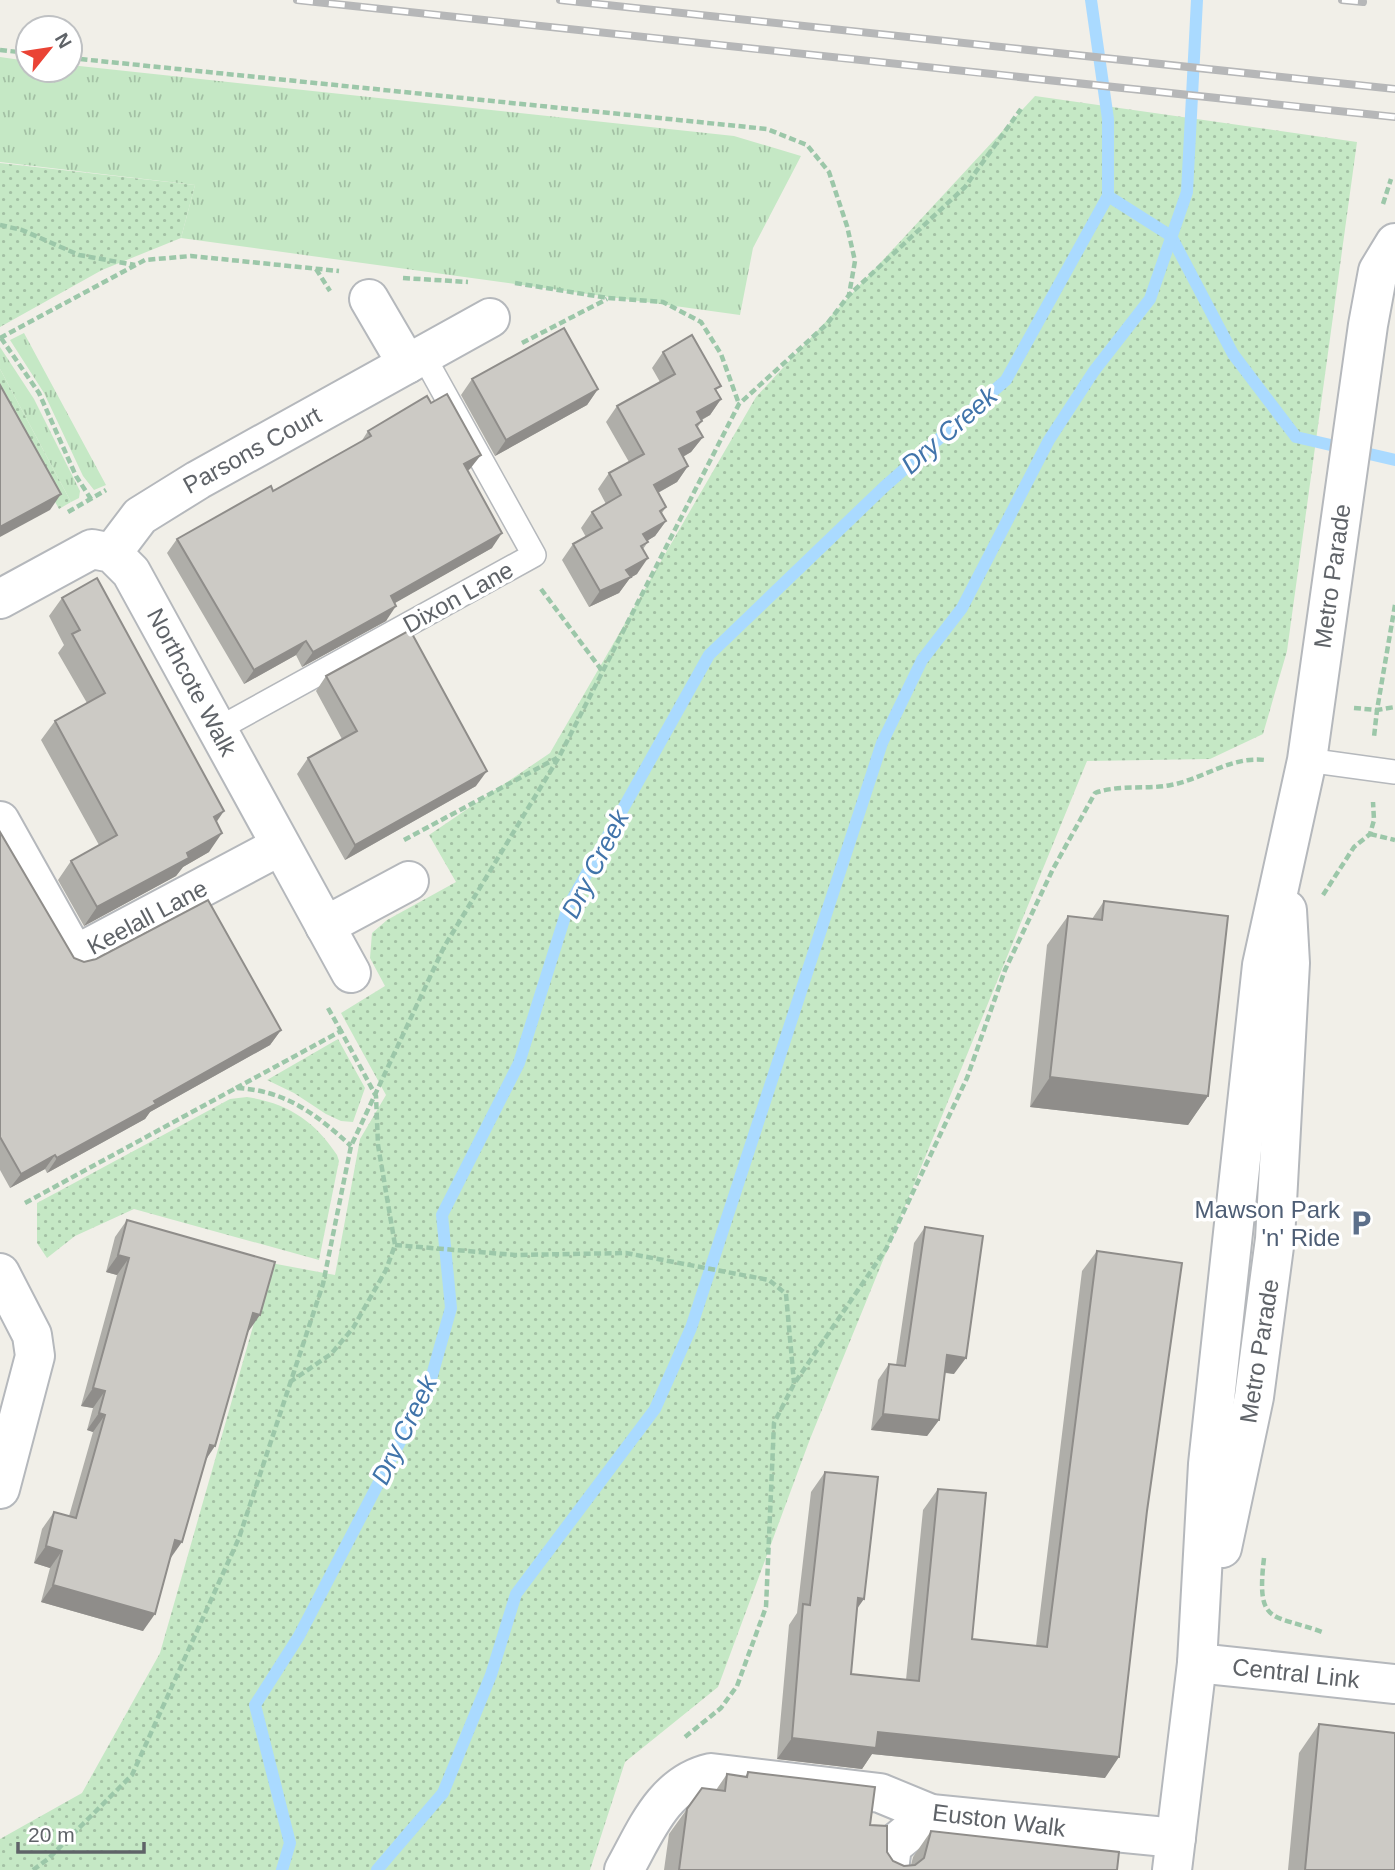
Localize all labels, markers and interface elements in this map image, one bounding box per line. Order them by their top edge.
north arrow [14,14,84,84]
text: N [51,30,76,52]
water label: Dry Creek [895,379,1005,480]
street label: Parsons Court [178,401,326,499]
street label: Metro Parade [1309,502,1355,650]
street label: Dixon Lane [398,556,518,638]
street label: Northcote Walk [142,604,243,761]
water label: Dry Creek [555,803,636,923]
street label: Keelall Lane [82,874,212,960]
place label: Mawson Park 'n' Ride [1195,1196,1341,1251]
parking icon: Mawson Park 'n' Ride [1346,1208,1376,1238]
street label: Metro Parade [1234,1277,1284,1425]
water label: Dry Creek [365,1369,444,1489]
street label: Central Link [1231,1653,1362,1693]
street label: Euston Walk [931,1798,1068,1842]
scale bar [18,1811,144,1855]
text: 20 m [28,1823,75,1846]

